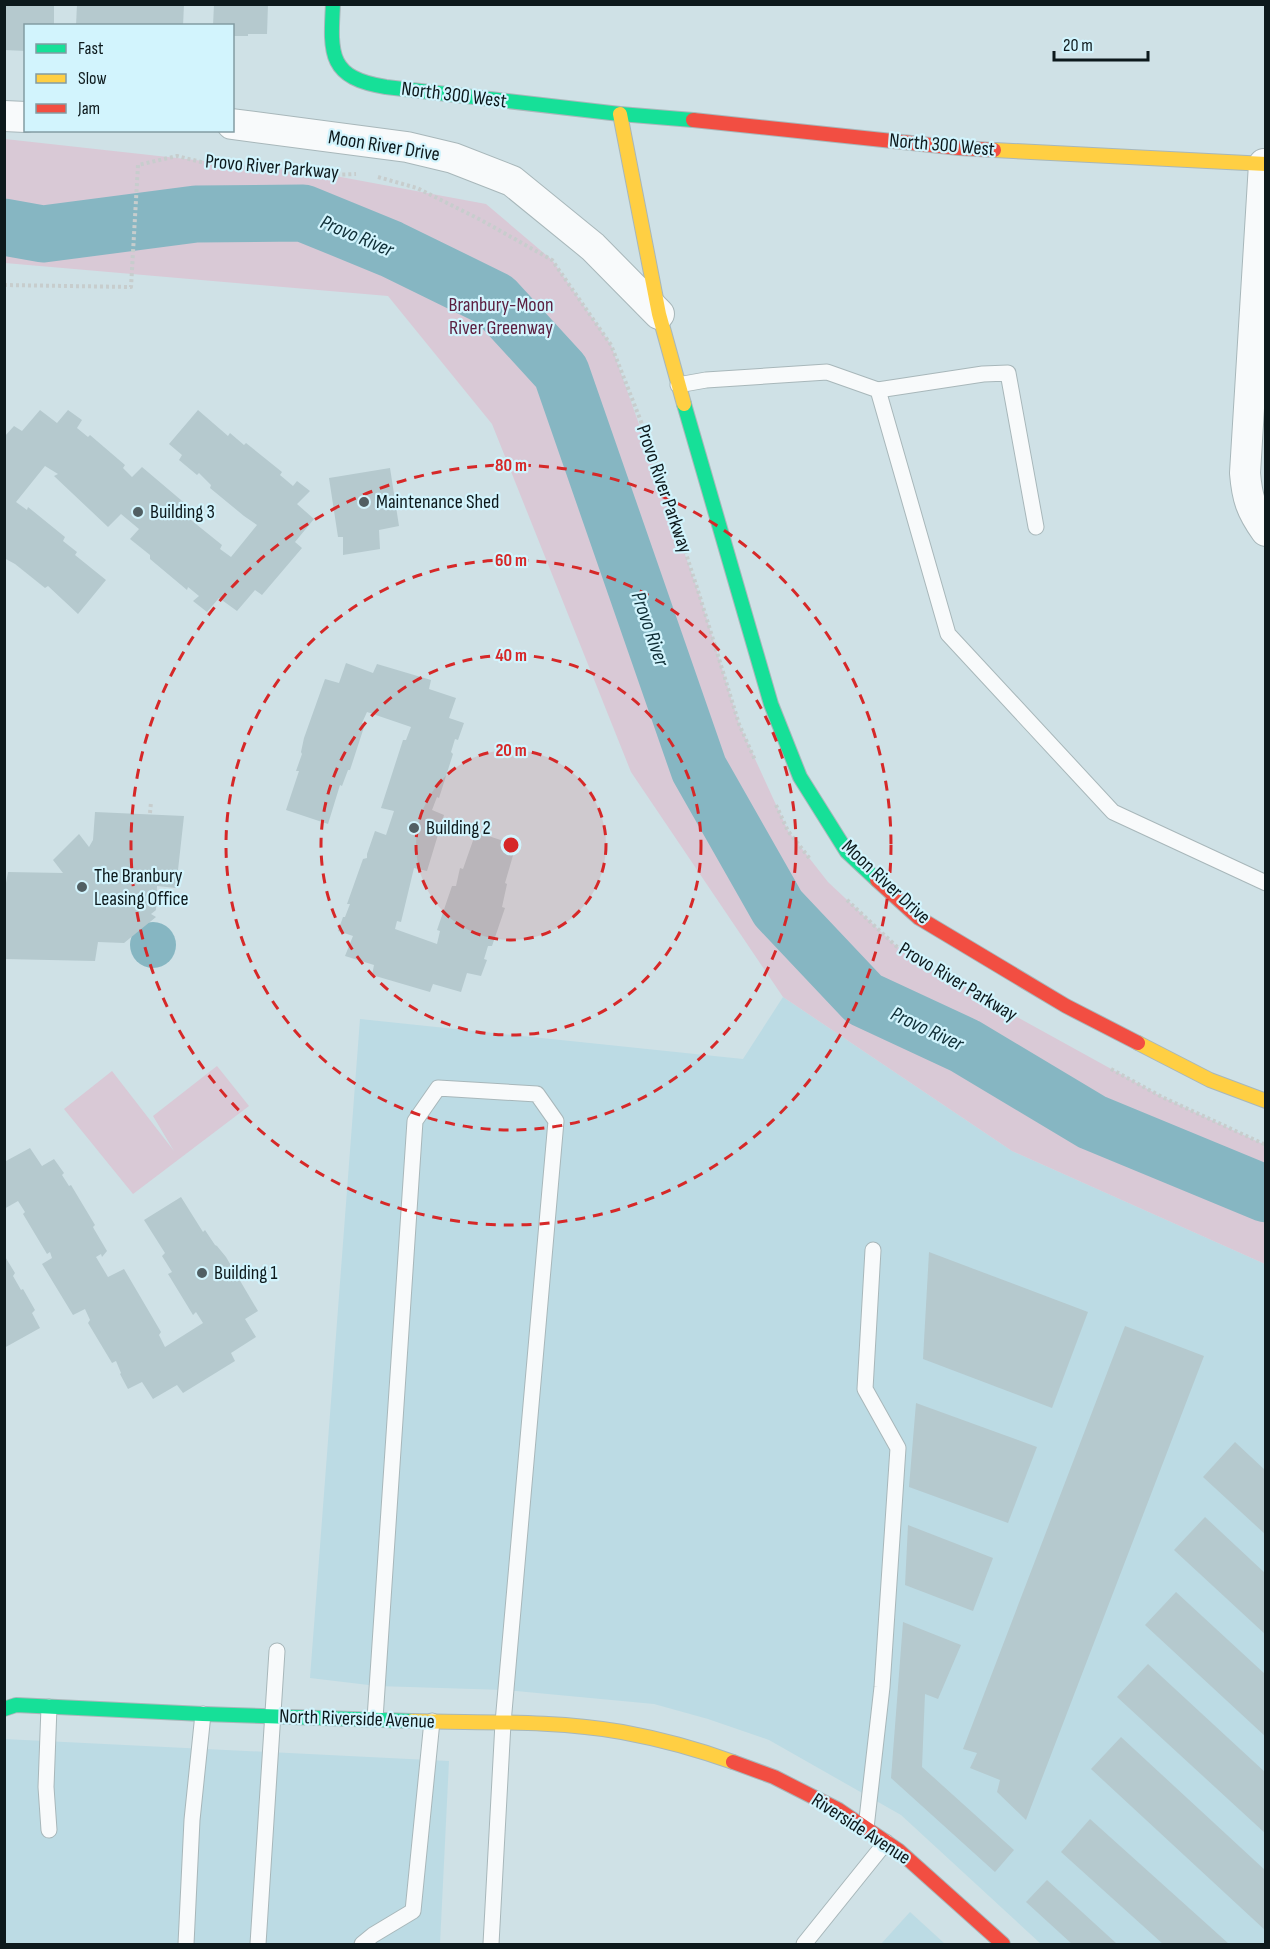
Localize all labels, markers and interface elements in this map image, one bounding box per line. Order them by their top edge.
legend [24,24,234,132]
scale bar [1054,24,1148,62]
text: 20 m [1063,35,1093,56]
text: Fast [78,38,104,59]
text: Slow [78,68,107,89]
street label: North 300 West [400,77,508,113]
text: Jam [77,98,100,119]
street label: Moon River Drive [326,125,442,167]
street label: North 300 West [888,128,996,162]
street label: Provo River Parkway [204,149,340,185]
water label: Provo River [317,209,398,263]
park label: Branbury-Moon River Greenway [448,293,554,340]
street label: Provo River Parkway [631,422,697,557]
text: 80 m [495,455,527,476]
place label: Maintenance Shed [376,490,499,514]
marker: Maintenance Shed [357,495,371,509]
place label: Building 3 [150,500,215,524]
marker: Building 3 [131,505,145,519]
text: 60 m [495,550,527,571]
water label: Provo River [626,588,675,671]
text: 40 m [495,645,527,666]
text: 20 m [495,740,527,761]
place label: Building 2 [426,816,491,840]
marker: Building 2 [407,821,421,835]
centre of rings [501,835,521,855]
street label: Moon River Drive [837,835,935,929]
place label: The Branbury Leasing Office [94,864,189,911]
marker: The Branbury Leasing Office [75,880,89,894]
street label: Provo River Parkway [894,937,1022,1027]
water label: Provo River [887,1001,968,1057]
place label: Building 1 [214,1261,277,1285]
marker: Building 1 [195,1266,209,1280]
street label: North Riverside Avenue [279,1704,435,1734]
street label: Riverside Avenue [807,1788,915,1870]

